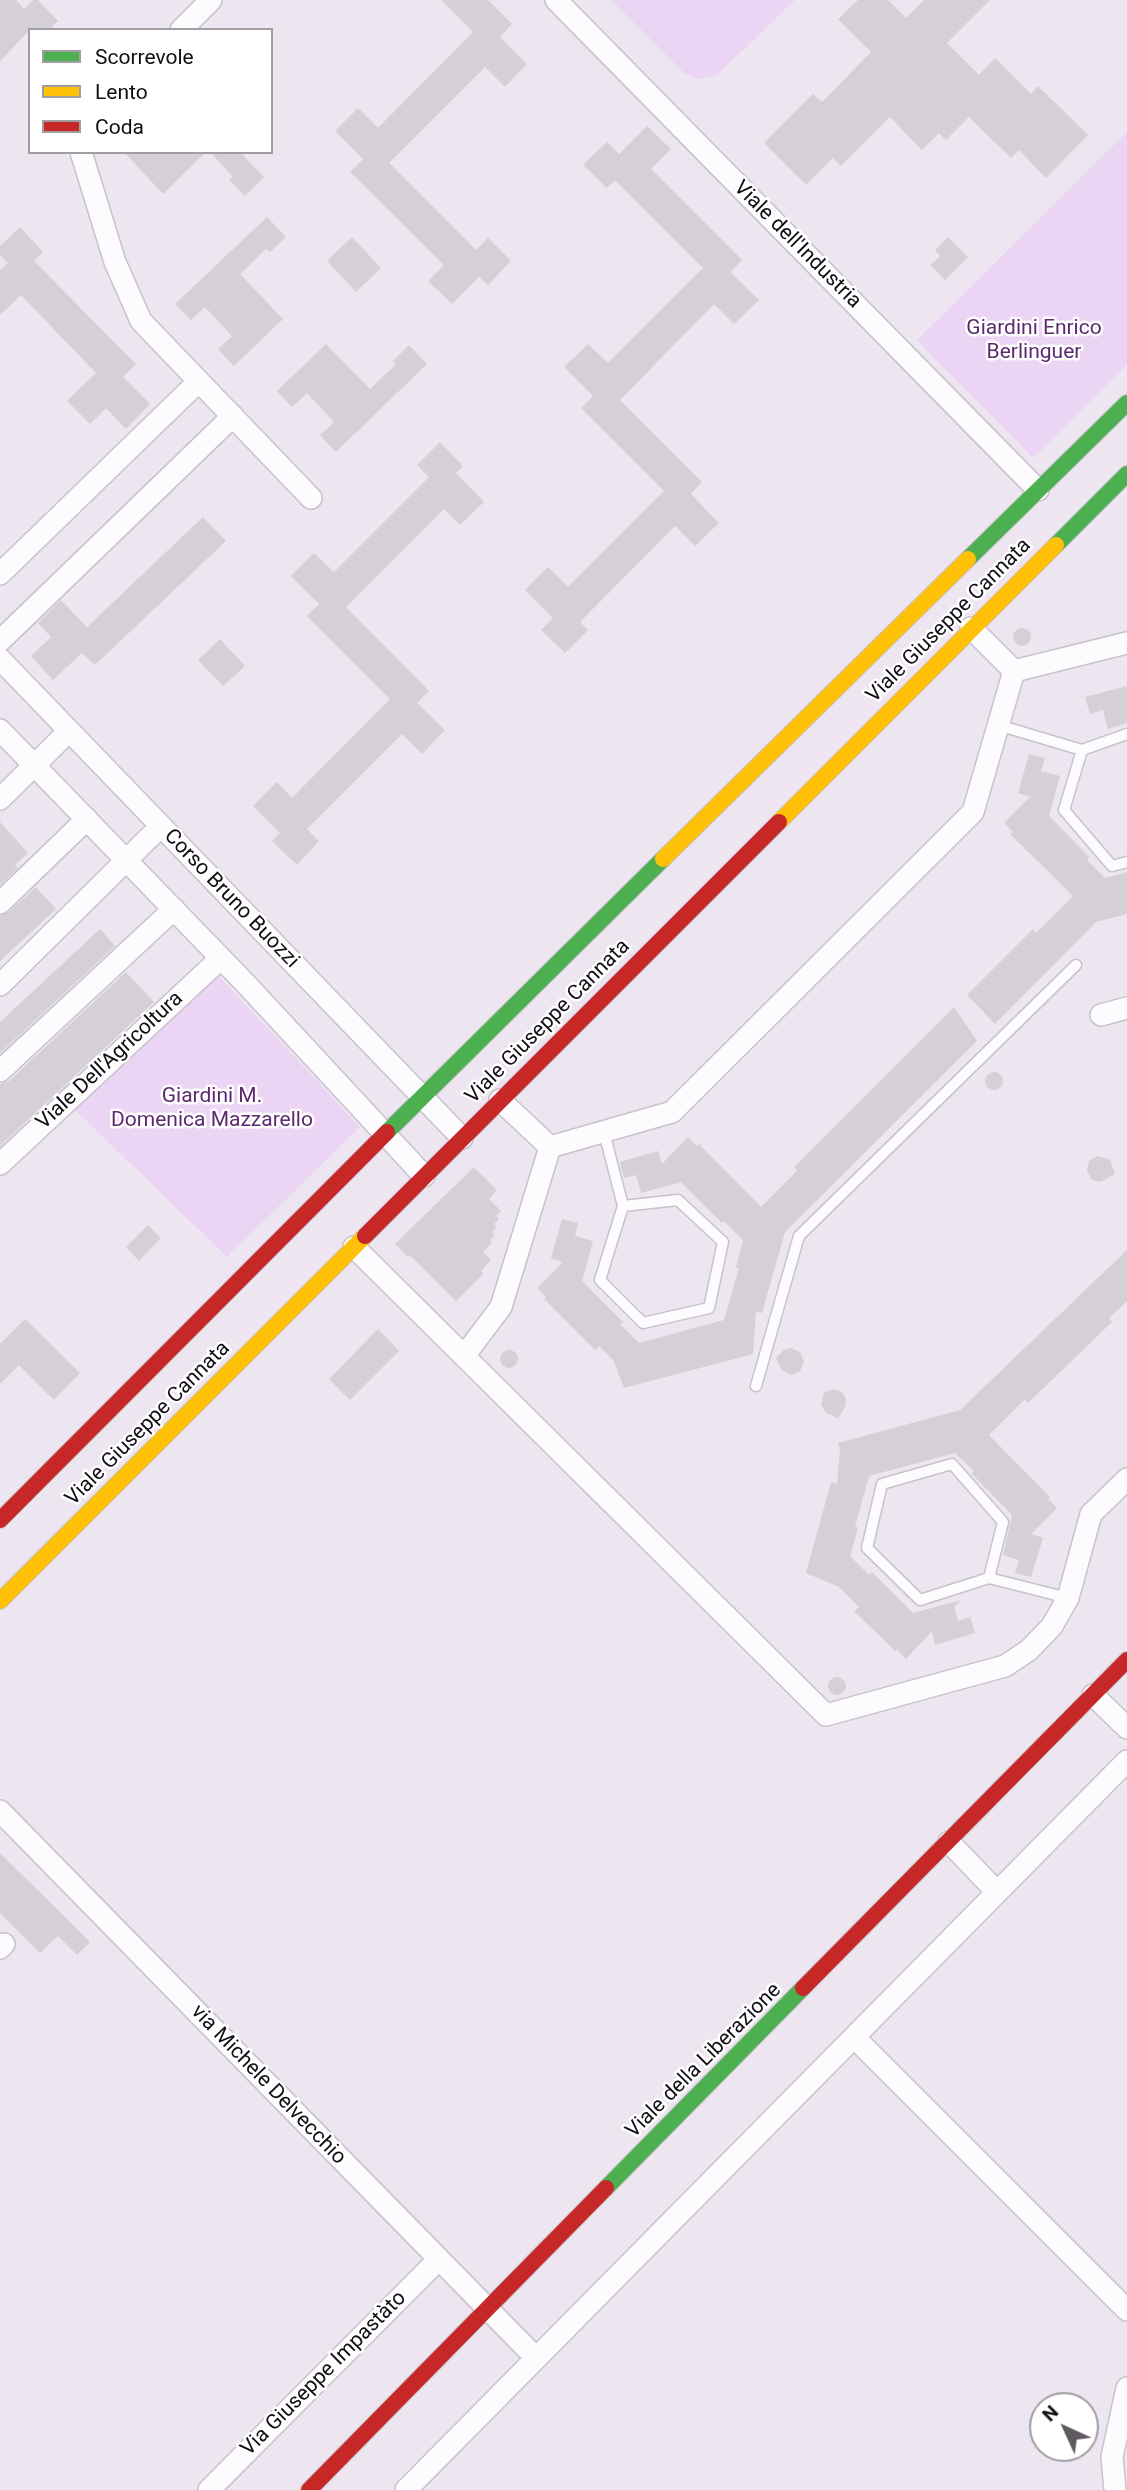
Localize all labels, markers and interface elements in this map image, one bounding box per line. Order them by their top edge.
legend [28,28,273,154]
text: Scorrevole [95,45,194,69]
text: Lento [95,80,148,104]
text: Coda [95,115,144,139]
street label: Viale dell'Industria [728,176,866,314]
park label: Giardini Enrico Berlinguer [966,316,1102,366]
street label: Viale Giuseppe Cannata [862,534,1036,708]
street label: Corso Bruno Buozzi [158,824,304,974]
street label: Viale Giuseppe Cannata [461,935,635,1109]
street label: Viale Dell'Agricoltura [31,987,189,1135]
park label: Giardini M. Domenica Mazzarello [111,1084,313,1134]
street label: Viale Giuseppe Cannata [61,1337,235,1511]
street label: Viale della Liberazione [621,1978,787,2144]
street label: via Michele Delvecchio [185,2000,351,2170]
street label: Via Giuseppe Impastàto [236,2286,412,2462]
north arrow [1029,2392,1099,2462]
text: N [1037,2400,1063,2426]

